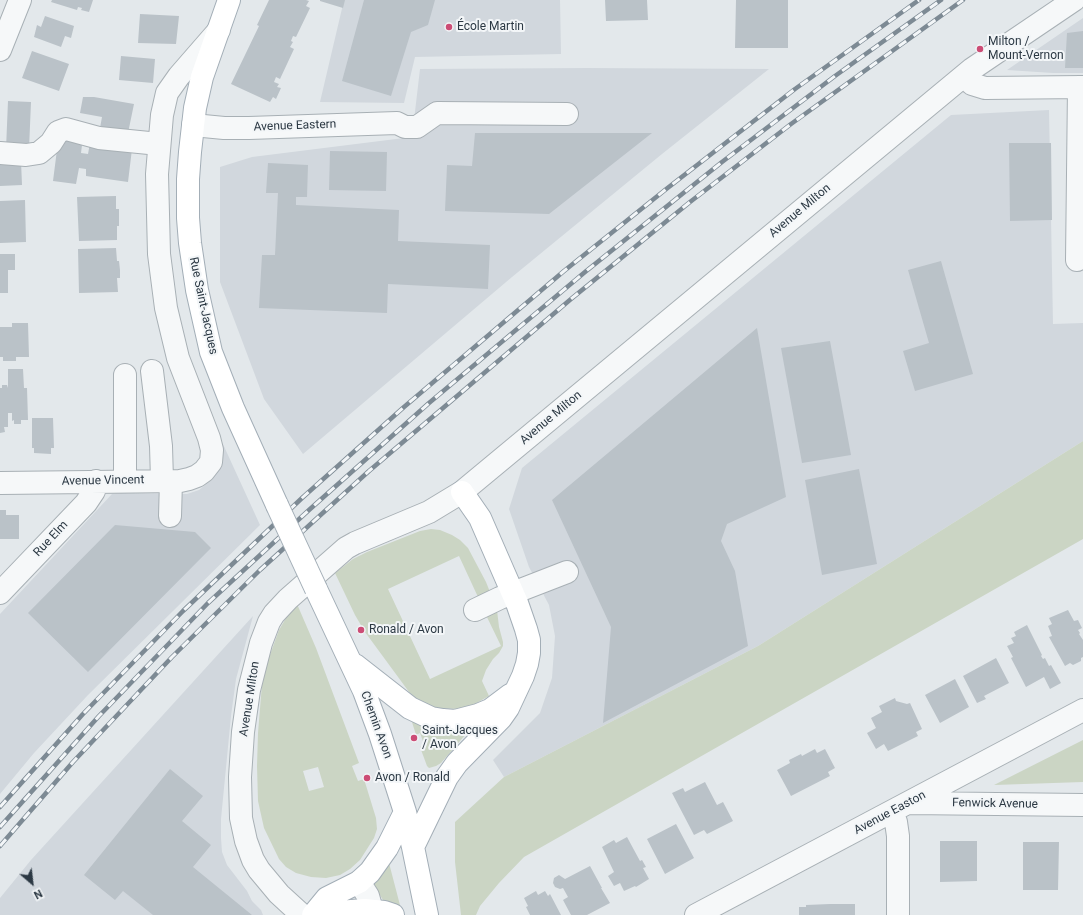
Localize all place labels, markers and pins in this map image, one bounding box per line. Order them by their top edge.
place label: École Martin [457,20,524,34]
marker: École Martin [444,22,454,32]
place label: Milton / Mount-Vernon [988,35,1064,63]
marker: Milton / Mount-Vernon [975,44,985,54]
place label: Ronald / Avon [369,623,444,637]
marker: Ronald / Avon [356,625,366,635]
place label: Saint-Jacques / Avon [422,724,498,752]
marker: Saint-Jacques / Avon [409,733,419,743]
place label: Avon / Ronald [375,771,450,785]
marker: Avon / Ronald [362,773,372,783]

